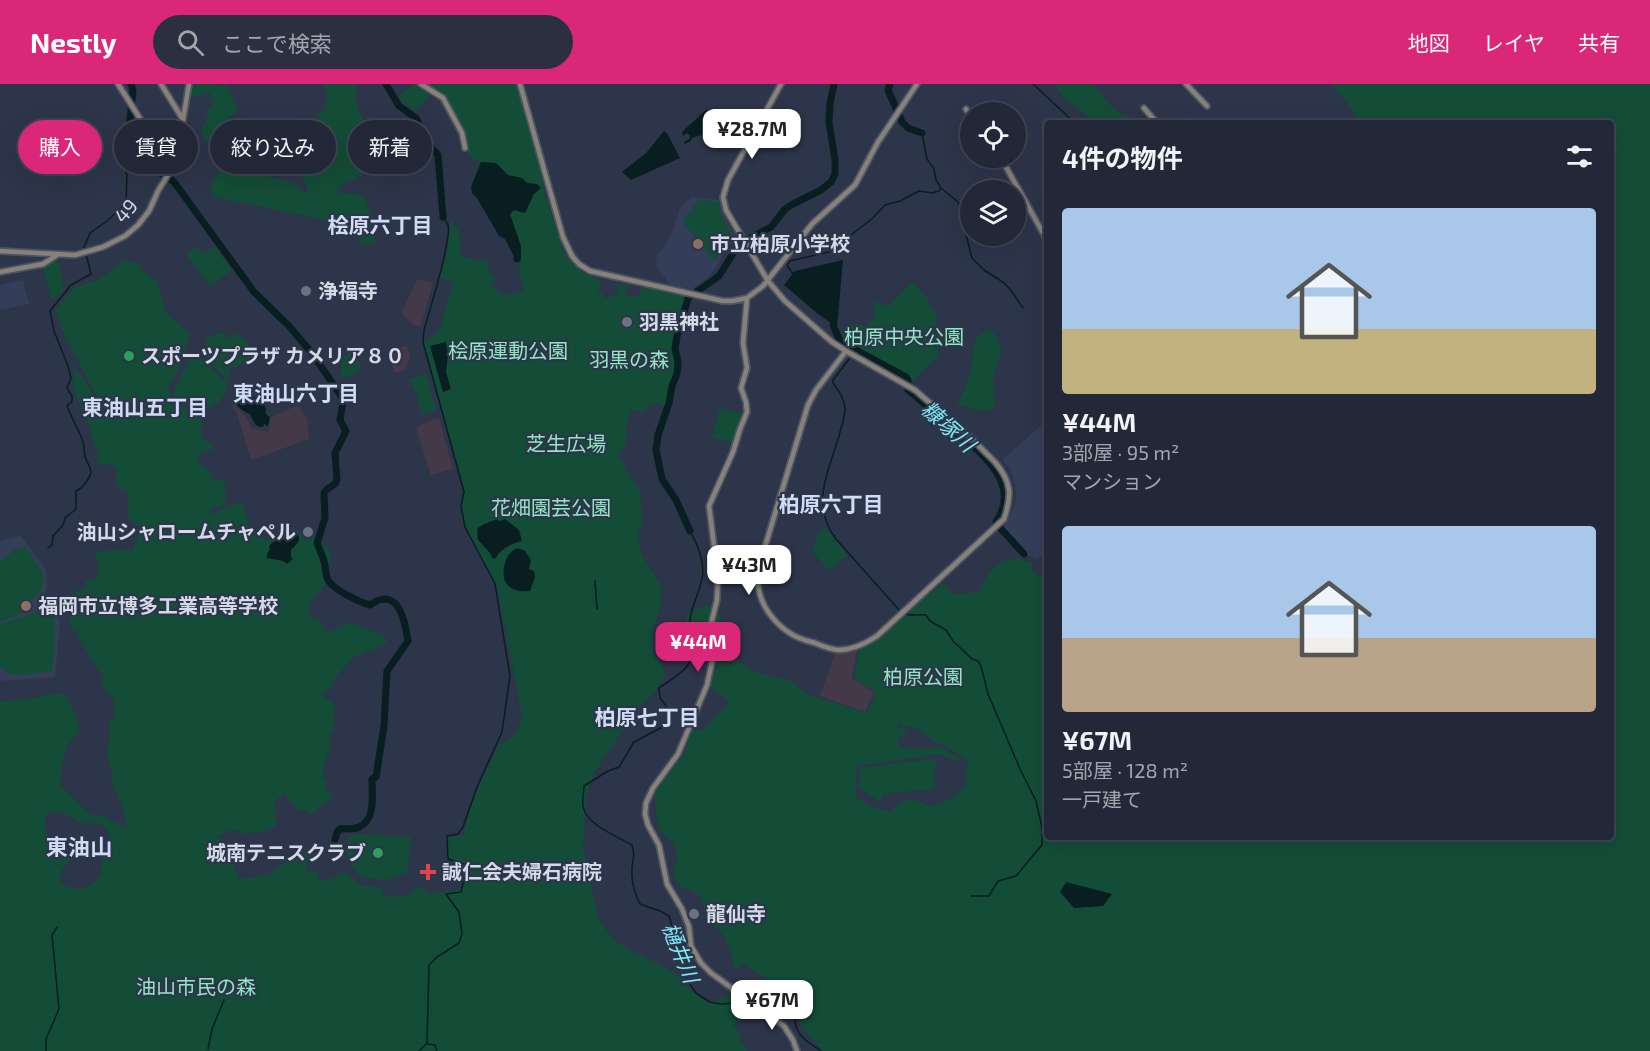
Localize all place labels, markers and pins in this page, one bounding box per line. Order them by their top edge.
pin: ¥28.7M [703,109,801,160]
place label: 市立柏原小学校 [710,231,850,255]
marker: 市立柏原小学校 [691,237,705,251]
place label: 浄福寺 [318,278,378,302]
marker: 浄福寺 [299,284,313,298]
place label: 羽黒神社 [639,309,719,333]
marker: 羽黒神社 [620,315,634,329]
place label: スポーツプラザ カメリア８０ [141,343,405,367]
marker: スポーツプラザ カメリア８０ [122,349,136,363]
place label: 油山シャロームチャペル [77,519,296,543]
marker: 油山シャロームチャペル [301,525,315,539]
pin: ¥43M [713,545,785,596]
place label: 福岡市立博多工業高等学校 [38,593,278,617]
marker: 福岡市立博多工業高等学校 [19,599,33,613]
pin: ¥44M [662,622,734,673]
place label: 城南テニスクラブ [206,840,366,864]
marker: 城南テニスクラブ [371,846,385,860]
place label: 誠仁会夫婦石病院 [442,859,602,883]
marker: 誠仁会夫婦石病院 [419,863,437,881]
place label: 龍仙寺 [706,901,766,925]
marker: 龍仙寺 [687,907,701,921]
pin: ¥67M [736,980,808,1031]

